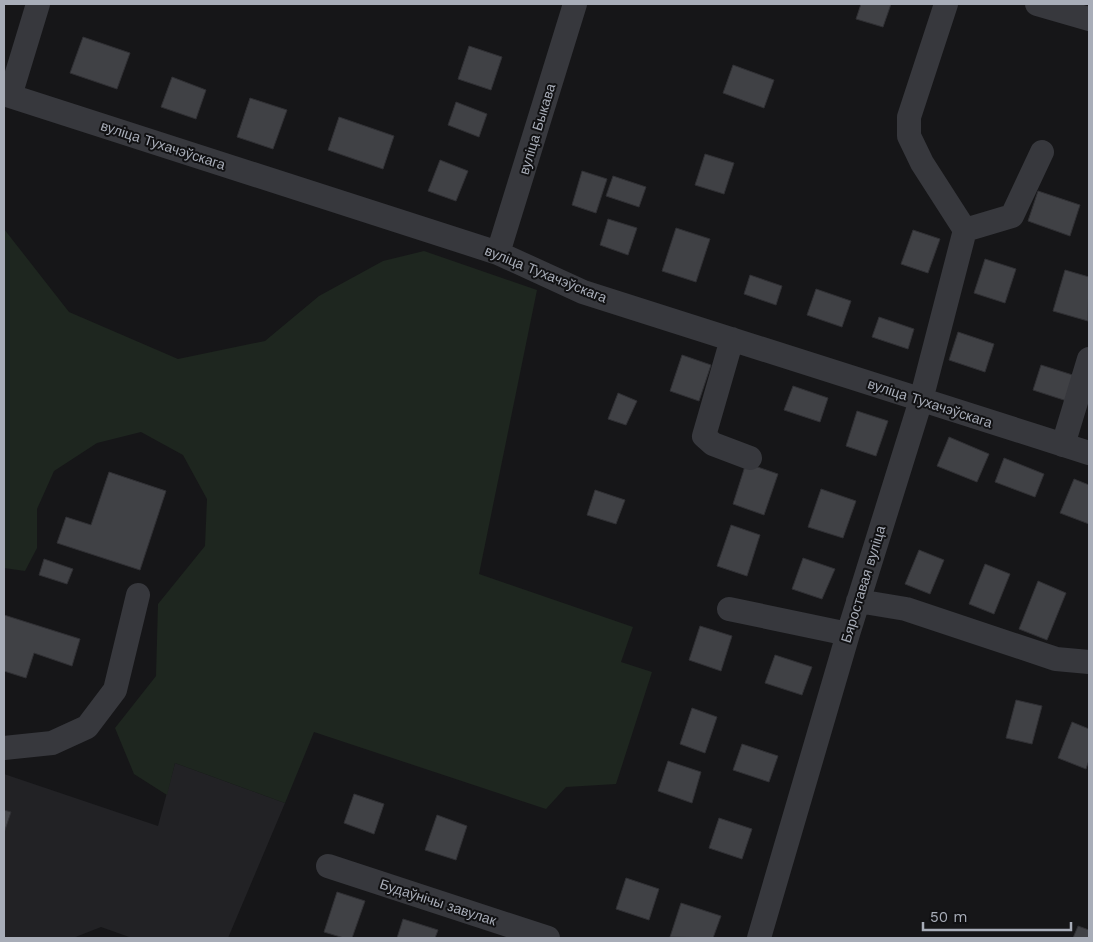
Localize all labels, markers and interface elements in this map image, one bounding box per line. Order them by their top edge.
street label: вуліца Быкава [516,81,558,176]
street label: вуліца Тухачэўскага [99,117,227,173]
street label: вуліца Тухачэўскага [483,242,609,306]
street label: вуліца Тухачэўскага [866,375,994,431]
street label: Бяроставая вуліца [838,523,889,645]
street label: Будаўнічы завулак [378,876,499,929]
scale bar [923,900,1070,932]
text: 50 m [930,908,967,926]

